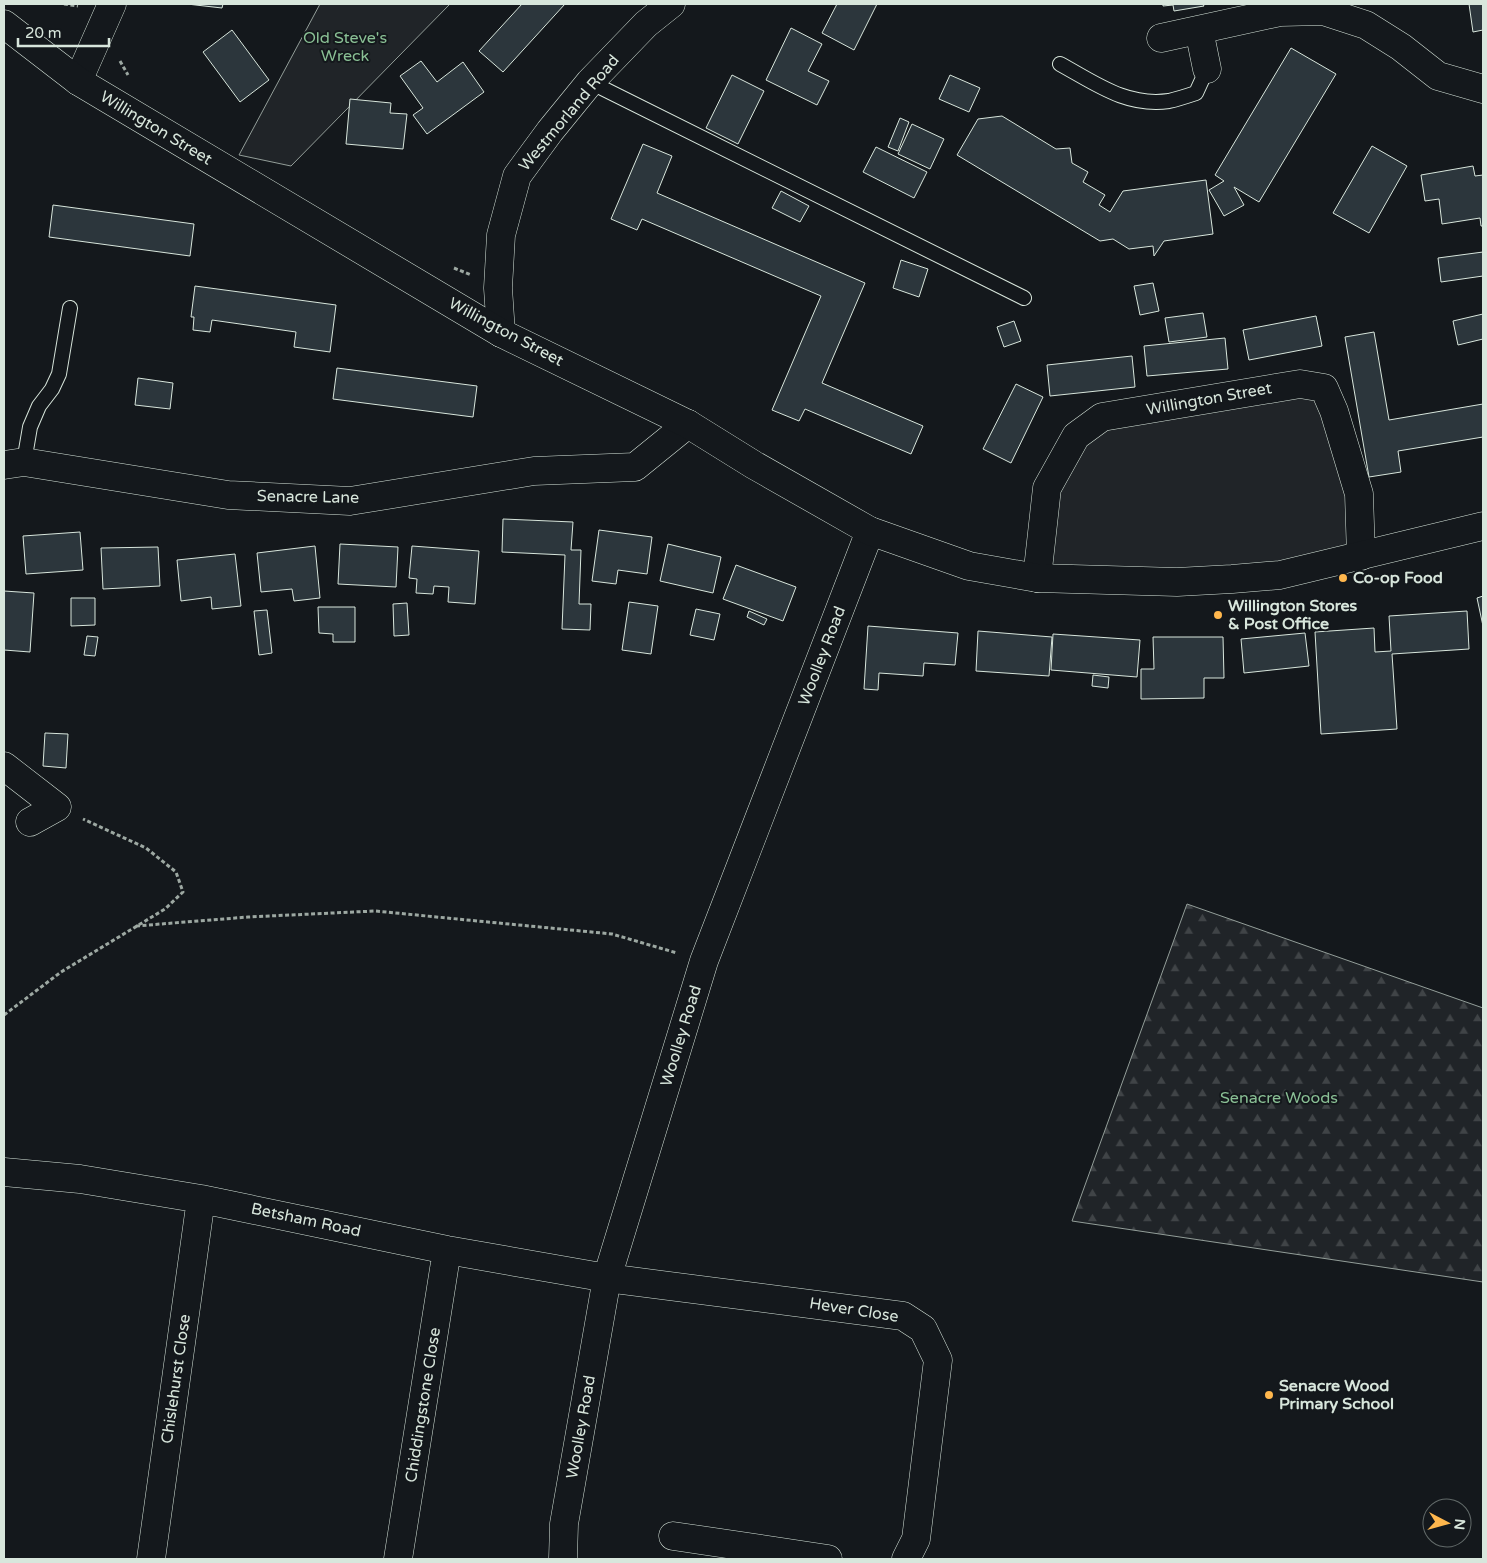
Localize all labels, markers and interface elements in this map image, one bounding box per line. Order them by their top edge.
scale bar [18,15,109,47]
text: 20 m [25,24,62,42]
park label: Old Steve's Wreck [303,28,387,66]
street label: Westmorland Road [514,51,624,175]
street label: Willington Street [96,87,216,169]
street label: Willington Street [445,293,567,371]
street label: Willington Street [1145,378,1273,420]
street label: Senacre Lane [257,486,359,508]
place label: Co-op Food [1353,568,1443,588]
marker: Co-op Food [1337,572,1349,584]
place label: Willington Stores & Post Office [1228,596,1358,634]
street label: Woolley Road [794,603,850,709]
marker: Willington Stores & Post Office [1212,609,1224,621]
street label: Woolley Road [656,983,706,1089]
park label: Senacre Woods [1220,1088,1338,1108]
street label: Betsham Road [249,1199,363,1241]
street label: Hever Close [808,1293,900,1327]
street label: Chislehurst Close [157,1313,195,1445]
street label: Chiddingstone Close [401,1326,445,1484]
street label: Woolley Road [562,1374,600,1480]
place label: Senacre Wood Primary School [1279,1376,1394,1414]
marker: Senacre Wood Primary School [1263,1389,1275,1401]
north arrow [1422,1498,1472,1548]
text: N [1450,1518,1468,1531]

